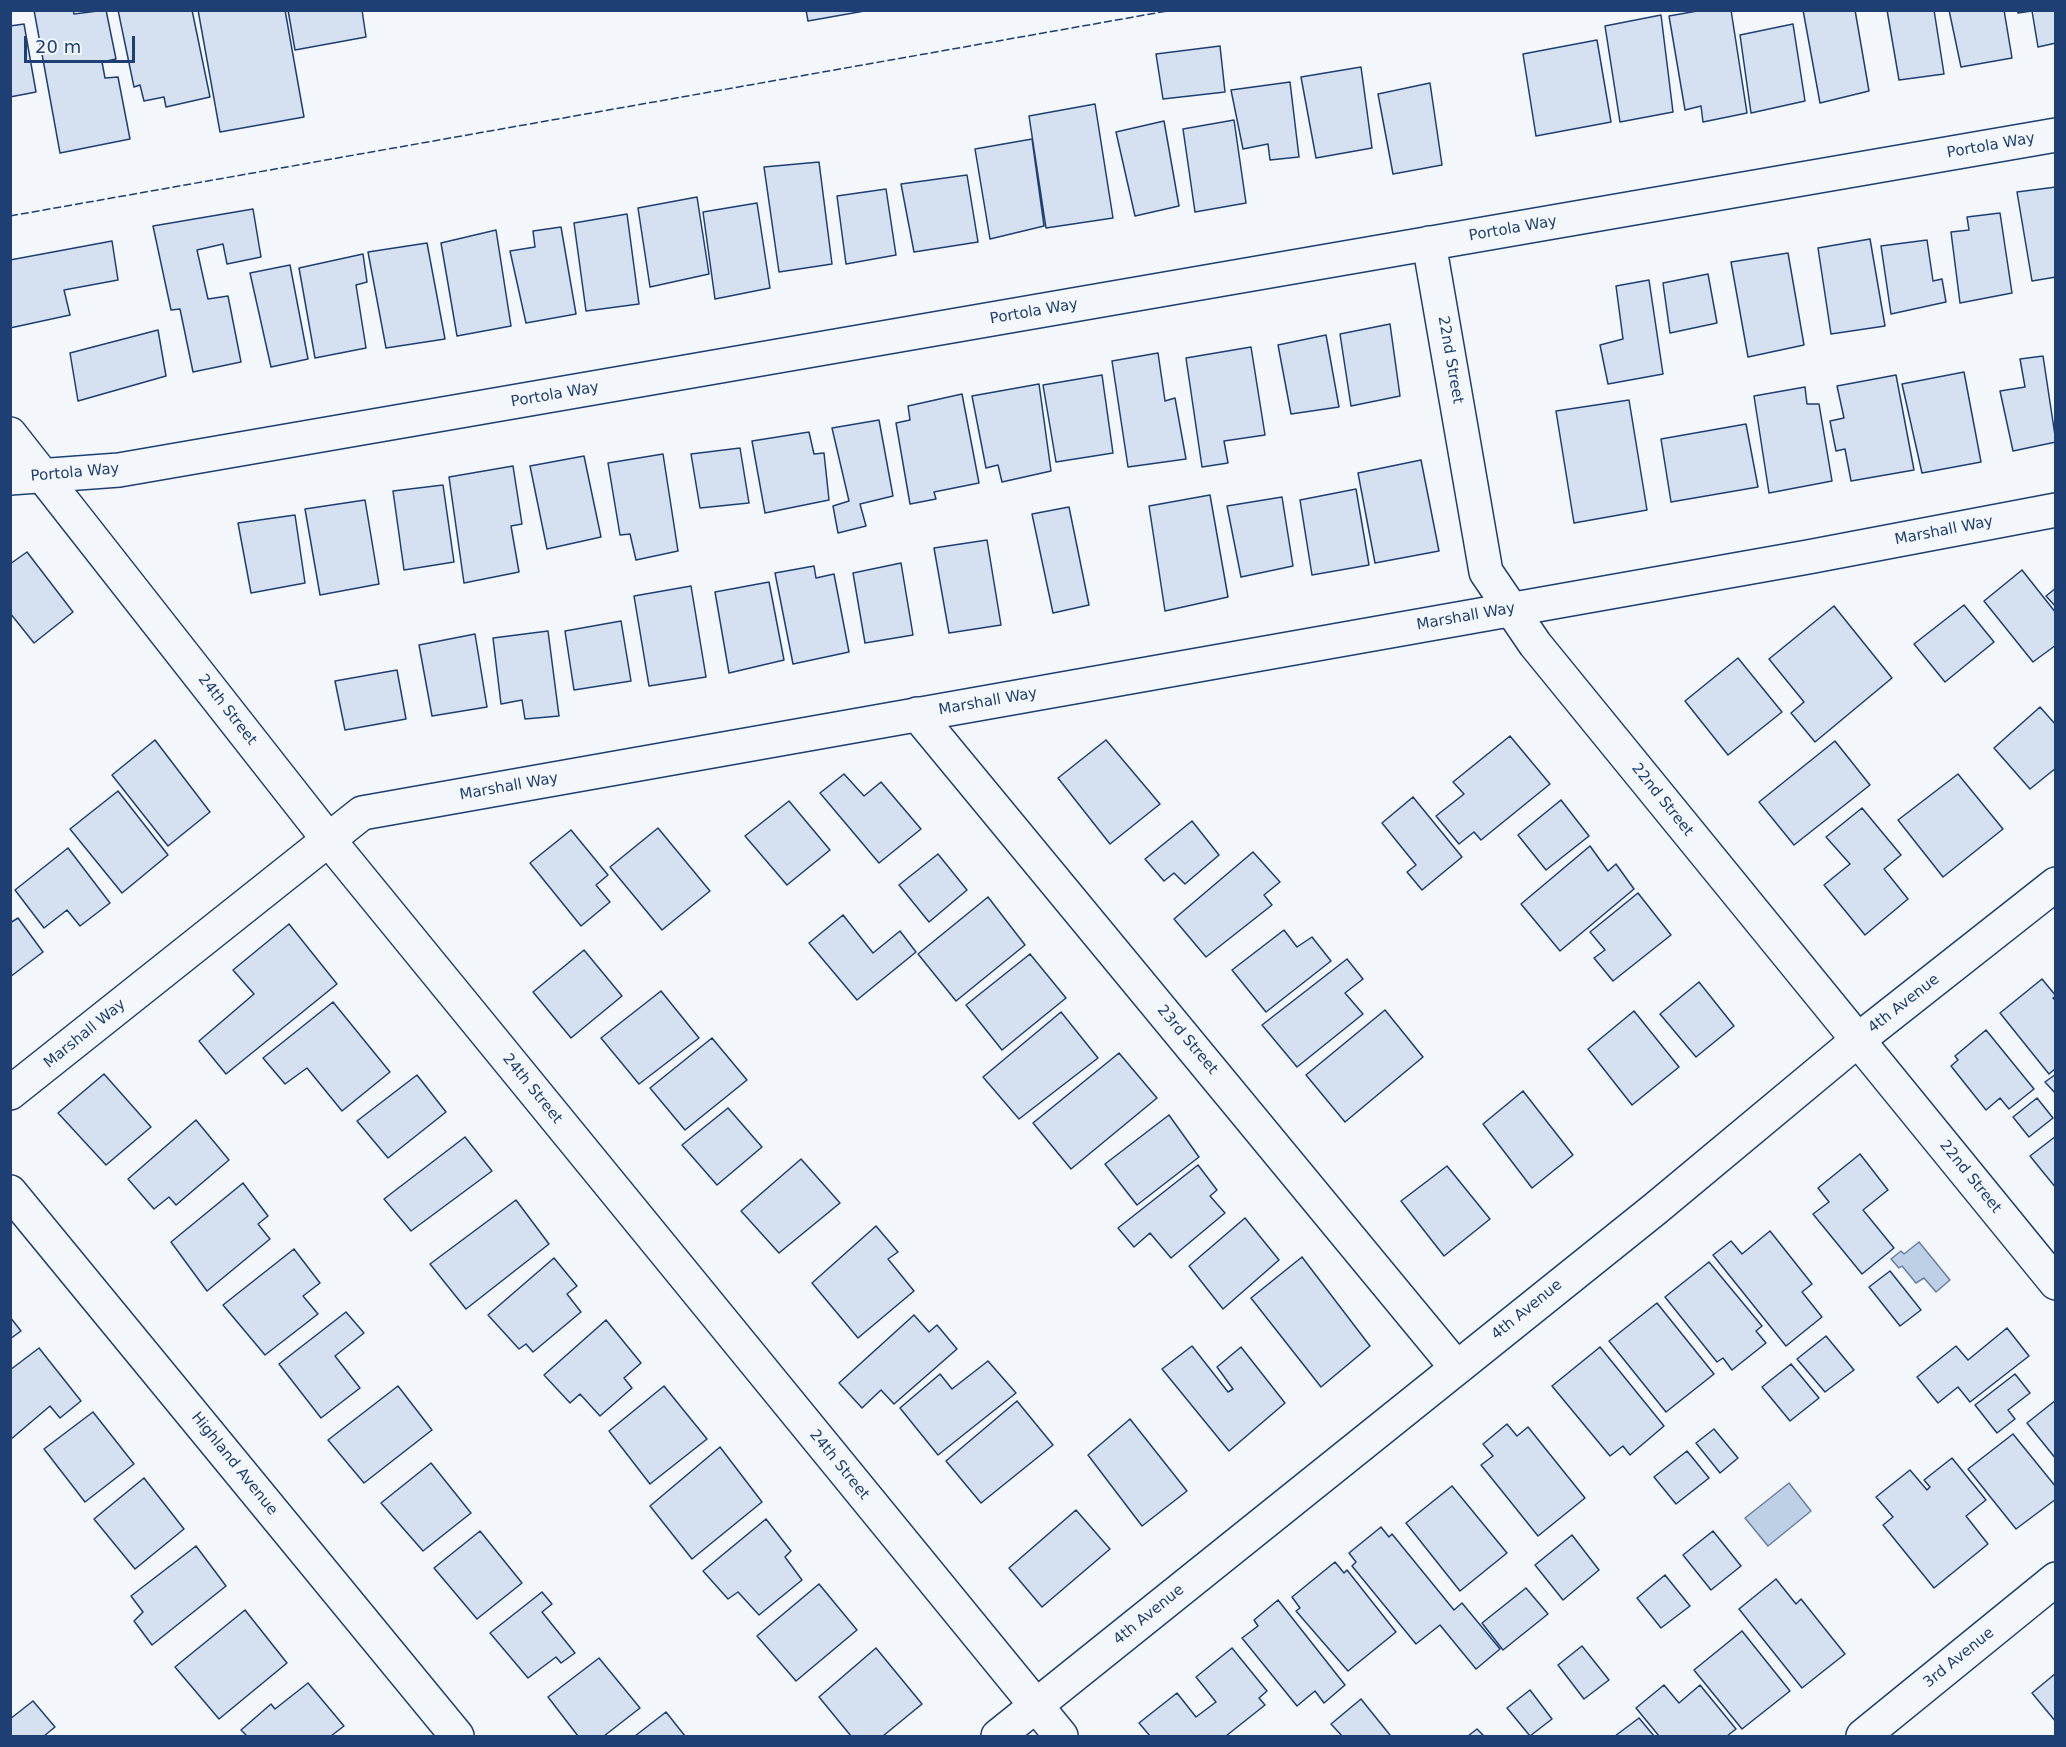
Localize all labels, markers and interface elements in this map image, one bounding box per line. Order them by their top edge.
scale bar [27,24,138,62]
text: 20 m [35,36,81,57]
street label: Portola Way [1946,129,2036,163]
street label: Portola Way [1468,212,1558,246]
street label: Portola Way [989,295,1079,329]
street label: 22nd Street [1433,315,1467,405]
street label: Portola Way [510,378,600,412]
street label: Portola Way [30,460,120,486]
street label: Marshall Way [1893,513,1995,549]
street label: Marshall Way [1415,599,1517,635]
street label: 24th Street [194,671,260,749]
street label: Marshall Way [937,684,1039,720]
street label: 22nd Street [1627,760,1697,840]
street label: Marshall Way [458,769,560,805]
street label: 4th Avenue [1865,971,1943,1037]
street label: Marshall Way [41,996,129,1072]
street label: 23rd Street [1153,1002,1221,1078]
street label: 24th Street [498,1050,566,1128]
street label: 22nd Street [1935,1137,2005,1217]
street label: 4th Avenue [1488,1276,1566,1344]
street label: Highland Avenue [187,1409,281,1519]
street label: 24th Street [805,1426,873,1504]
street label: 4th Avenue [1110,1581,1188,1649]
street label: 3rd Avenue [1920,1624,1998,1692]

